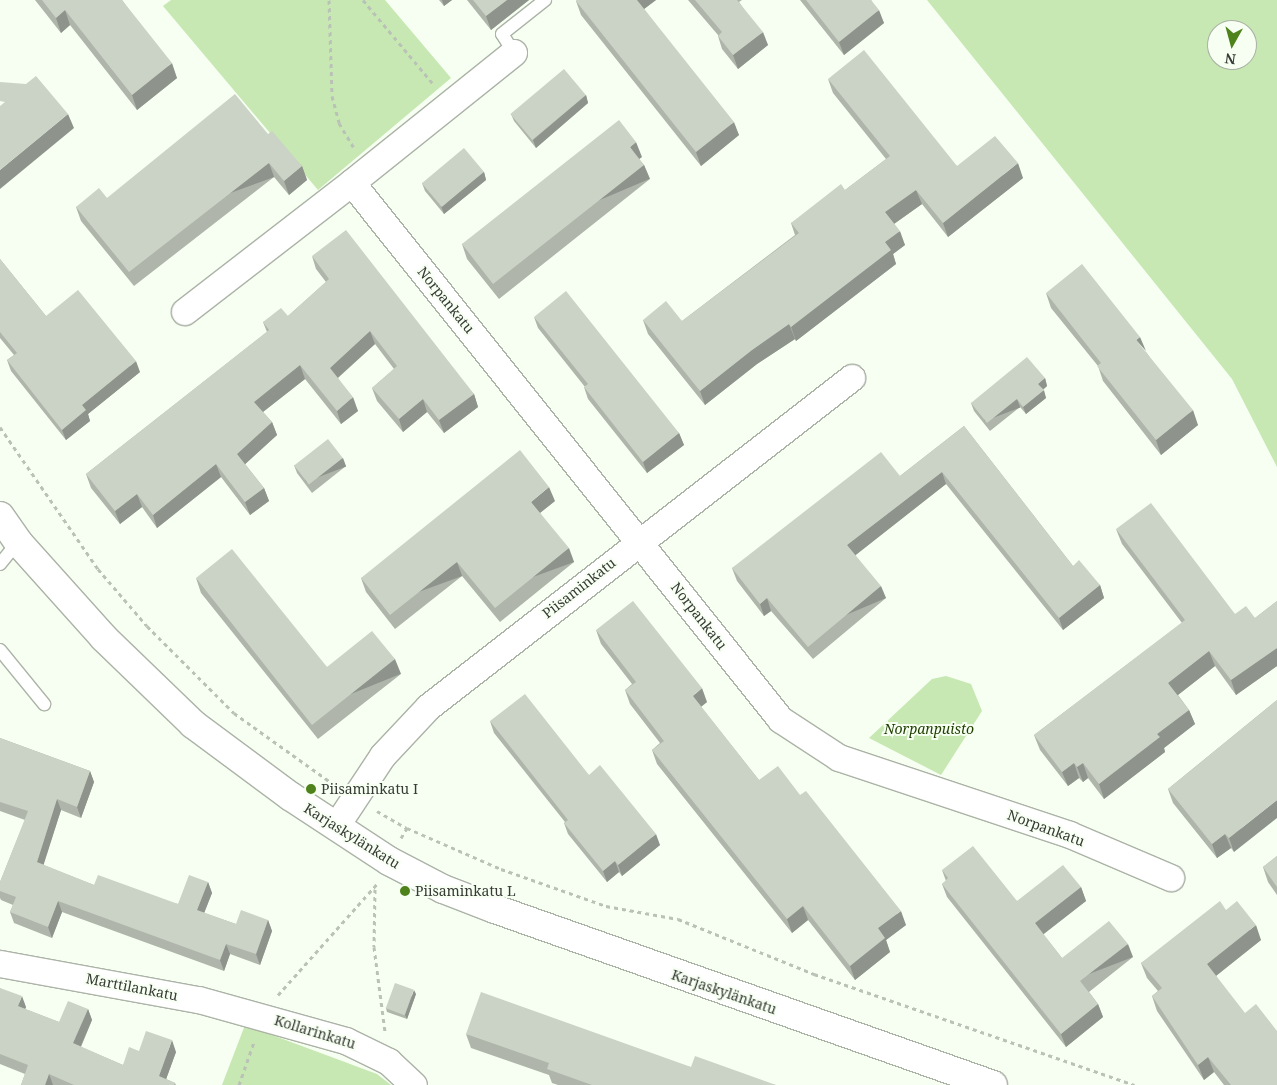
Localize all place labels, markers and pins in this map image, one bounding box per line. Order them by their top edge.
place label: Piisaminkatu I [321,781,418,797]
marker: Piisaminkatu I [305,783,317,795]
place label: Piisaminkatu L [415,883,516,899]
marker: Piisaminkatu L [399,885,411,897]

